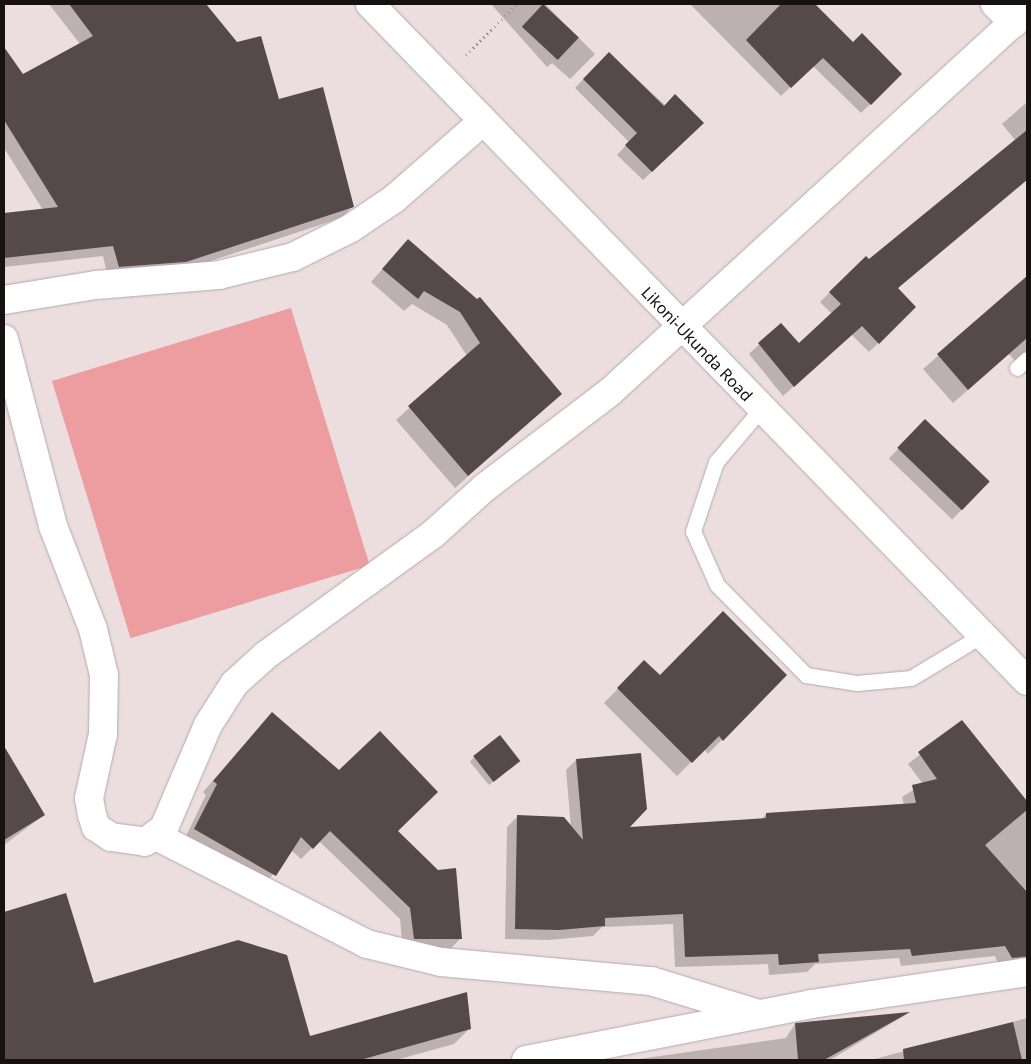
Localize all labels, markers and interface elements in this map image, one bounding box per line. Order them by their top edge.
street label: Likoni-Ukunda Road [638,283,756,405]

